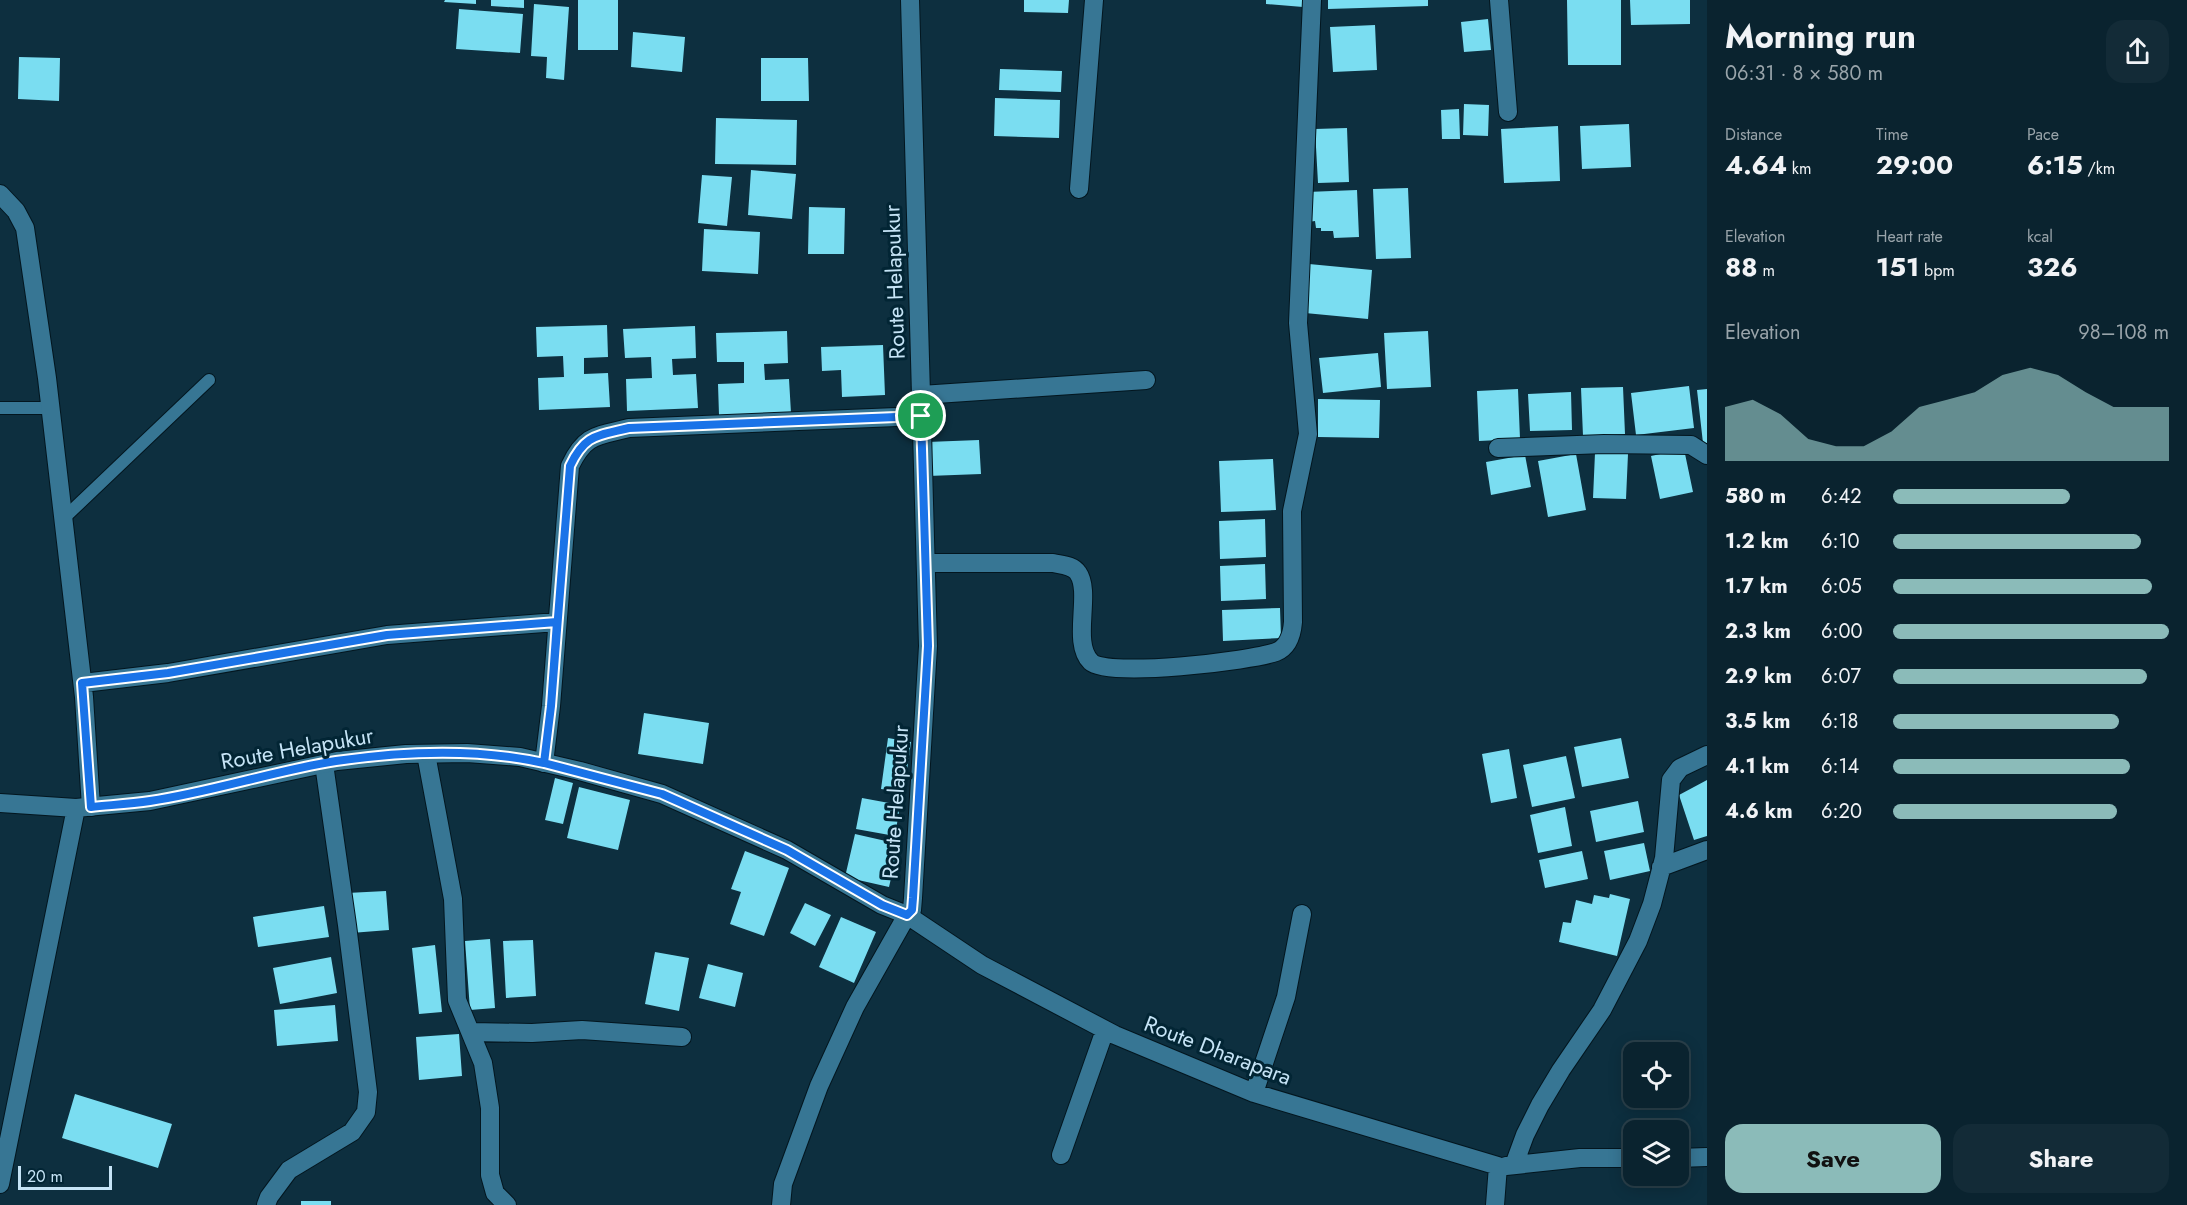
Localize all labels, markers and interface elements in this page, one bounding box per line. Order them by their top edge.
text: Morning run [1725,13,1916,60]
button: share [2106,20,2169,83]
text: 06:31 · 8 × 580 m [1725,59,1883,88]
text: Distance [1725,123,1782,146]
text: Time [1876,123,1908,146]
text: Pace [2027,123,2059,146]
text: 4.64 [1725,146,1787,184]
text: 29:00 [1876,146,1953,184]
text: 6:15 [2027,146,2083,184]
text: km [1787,157,1811,180]
text: /km [2083,157,2115,180]
street label: Route Helapukur [875,204,913,360]
text: Elevation [1725,225,1785,248]
text: Heart rate [1876,225,1943,248]
text: kcal [2027,225,2053,248]
text: 88 [1725,248,1758,286]
text: 151 [1876,248,1919,286]
text: 326 [2027,248,2078,286]
text: m [1758,259,1775,282]
text: bpm [1919,259,1955,282]
text: Elevation [1725,318,1800,347]
text: 98–108 m [2078,318,2169,347]
pin [895,390,946,441]
icon: arrive [904,399,937,432]
text: 580 m [1725,482,1786,511]
text: 6:42 [1821,482,1862,511]
text: 1.2 km [1725,527,1789,556]
text: 6:10 [1821,527,1860,556]
text: 1.7 km [1725,572,1788,601]
text: 6:05 [1821,572,1862,601]
text: 2.3 km [1725,617,1791,646]
text: 6:00 [1821,617,1863,646]
text: 2.9 km [1725,662,1792,691]
text: 6:07 [1821,662,1861,691]
text: 3.5 km [1725,707,1790,736]
text: 6:18 [1821,707,1858,736]
street label: Route Helapukur [218,719,376,777]
street label: Route Helapukur [874,723,916,880]
text: 4.1 km [1725,752,1790,781]
text: 6:14 [1821,752,1859,781]
text: 4.6 km [1725,797,1793,826]
text: 6:20 [1821,797,1862,826]
street label: Route Dharapara [1140,1007,1296,1093]
map controls [1623,1042,1689,1186]
button: locate [1623,1042,1689,1108]
button: layers [1623,1120,1689,1186]
button: Save [1725,1124,1941,1193]
button: Share [1953,1124,2169,1193]
scale bar [18,1163,112,1190]
text: 20 m [27,1165,63,1188]

